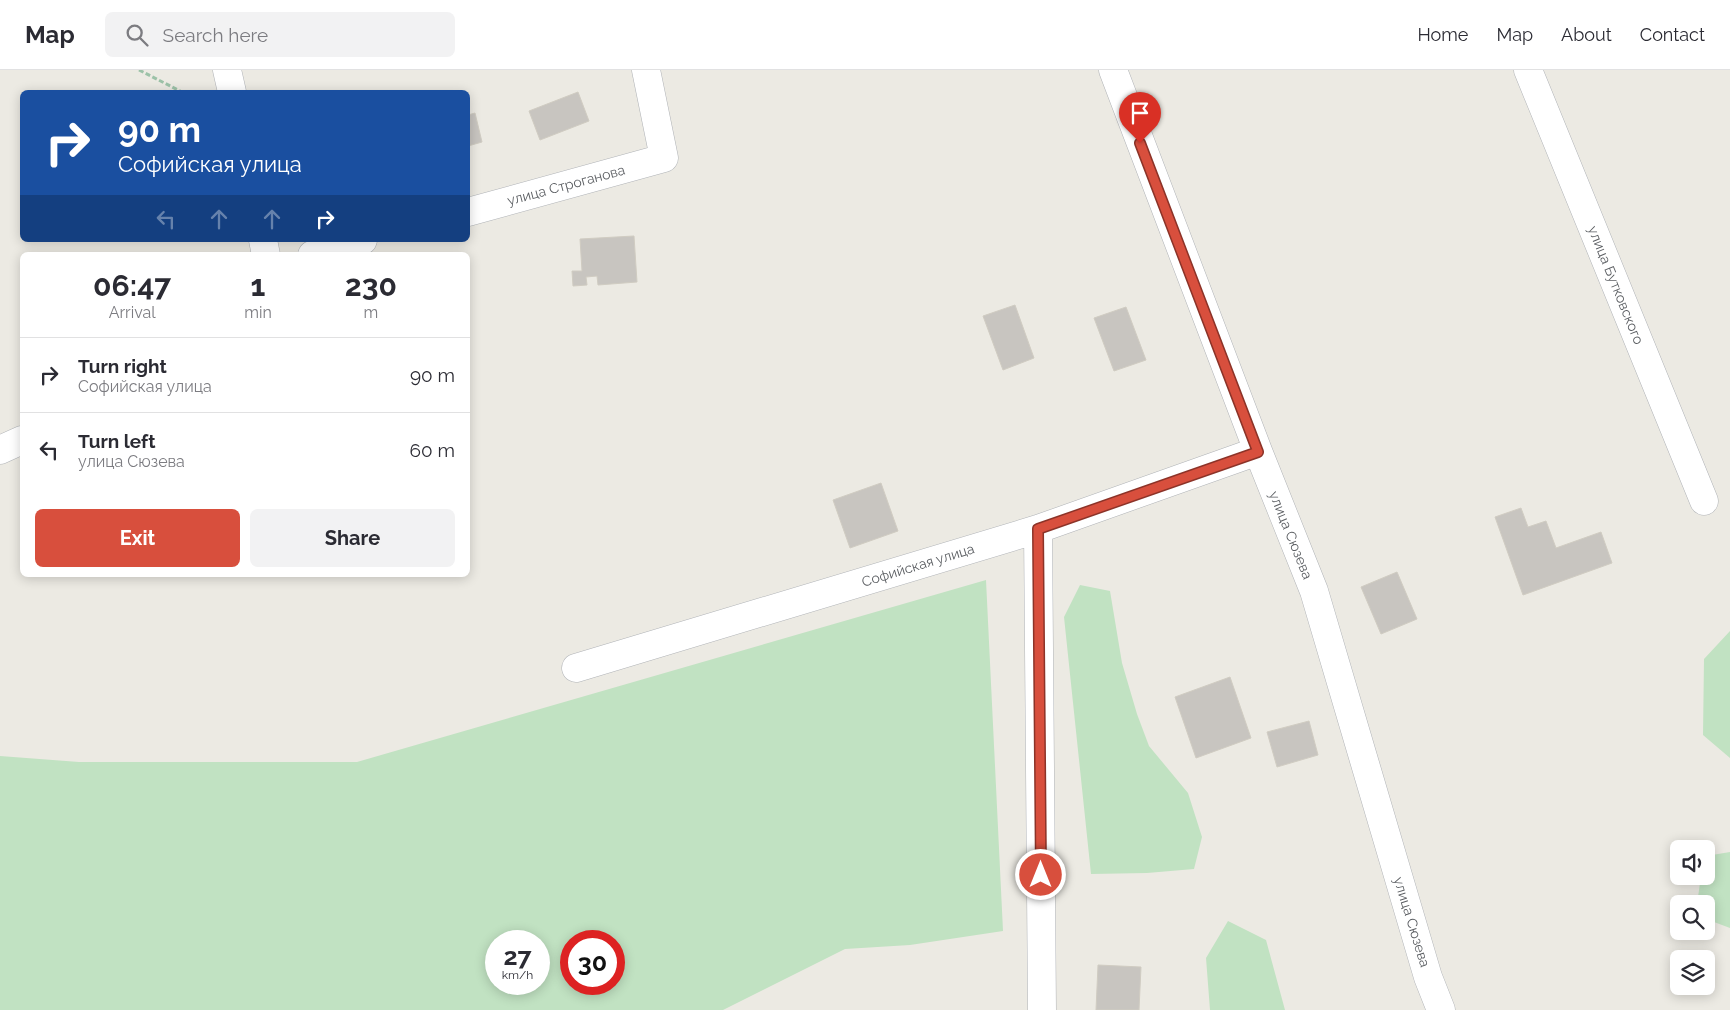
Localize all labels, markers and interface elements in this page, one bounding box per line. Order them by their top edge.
search box [105,12,455,57]
text: Map [25,20,75,49]
icon: search [123,21,151,49]
text: Search here [163,24,268,46]
text: Home [1417,24,1468,45]
text: Map [1496,24,1533,45]
text: About [1561,24,1612,45]
text: Contact [1640,24,1705,45]
pin [1119,92,1161,143]
icon: arrive [1126,99,1154,127]
text: 90 m [118,109,201,150]
icon: right [35,110,100,175]
text: Софийская улица [118,151,302,177]
street label: улица Строганова [505,162,627,208]
icon: left [152,205,180,233]
icon: ahead [205,205,233,233]
icon: ahead [258,205,286,233]
icon: right [311,205,339,233]
street label: улица Бутковского [1585,223,1647,347]
text: 06:47 [93,268,171,303]
text: 1 [251,268,265,303]
text: 230 [345,268,397,303]
text: Arrival [109,303,156,322]
text: min [244,303,272,322]
text: m [364,303,378,322]
text: Turn right [78,355,167,377]
icon: right [35,361,63,389]
text: 90 m [410,364,455,386]
text: Софийская улица [78,377,212,396]
text: Turn left [78,430,155,452]
icon: left [35,436,63,464]
text: 60 m [410,439,455,461]
text: улица Сюзева [78,452,185,471]
street label: улица Сюзева [1266,489,1316,581]
button: Exit [35,509,240,567]
button: Share [250,509,455,567]
street label: Софийская улица [860,540,976,590]
map controls [1670,840,1715,995]
button: sound [1670,840,1715,885]
position arrow [1014,848,1066,900]
street label: улица Сюзева [1391,875,1433,969]
button: search [1670,895,1715,940]
speed limit sign: 30 [560,930,625,995]
text: 27 [503,941,532,971]
button: layers [1670,950,1715,995]
text: km/h [502,968,533,982]

